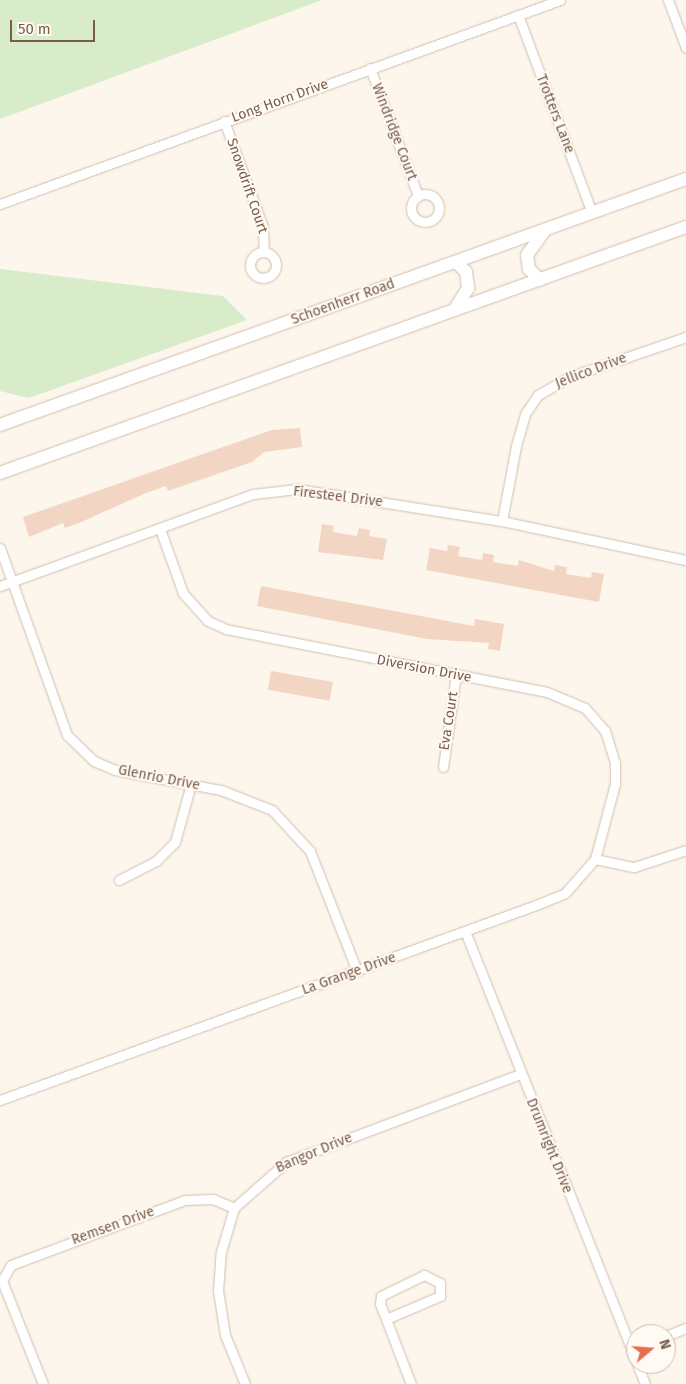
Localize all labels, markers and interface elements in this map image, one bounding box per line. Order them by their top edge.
scale bar [12,10,98,42]
text: 50 m [18,20,51,38]
street label: Trotters Lane [532,72,578,156]
street label: Long Horn Drive [229,76,331,126]
street label: Windridge Court [368,81,420,183]
street label: Snowdrift Court [223,136,271,236]
street label: Schoenherr Road [289,275,397,329]
street label: Jellico Drive [553,350,629,392]
street label: Firesteel Drive [292,483,384,511]
street label: Diversion Drive [375,652,473,686]
street label: Eva Court [436,690,462,752]
street label: Glenrio Drive [117,762,201,794]
street label: La Grange Drive [300,949,398,999]
street label: Drumright Drive [522,1096,576,1196]
street label: Bangor Drive [273,1129,355,1177]
street label: Remsen Drive [69,1203,157,1249]
north arrow [626,1324,676,1374]
text: N [655,1337,674,1352]

